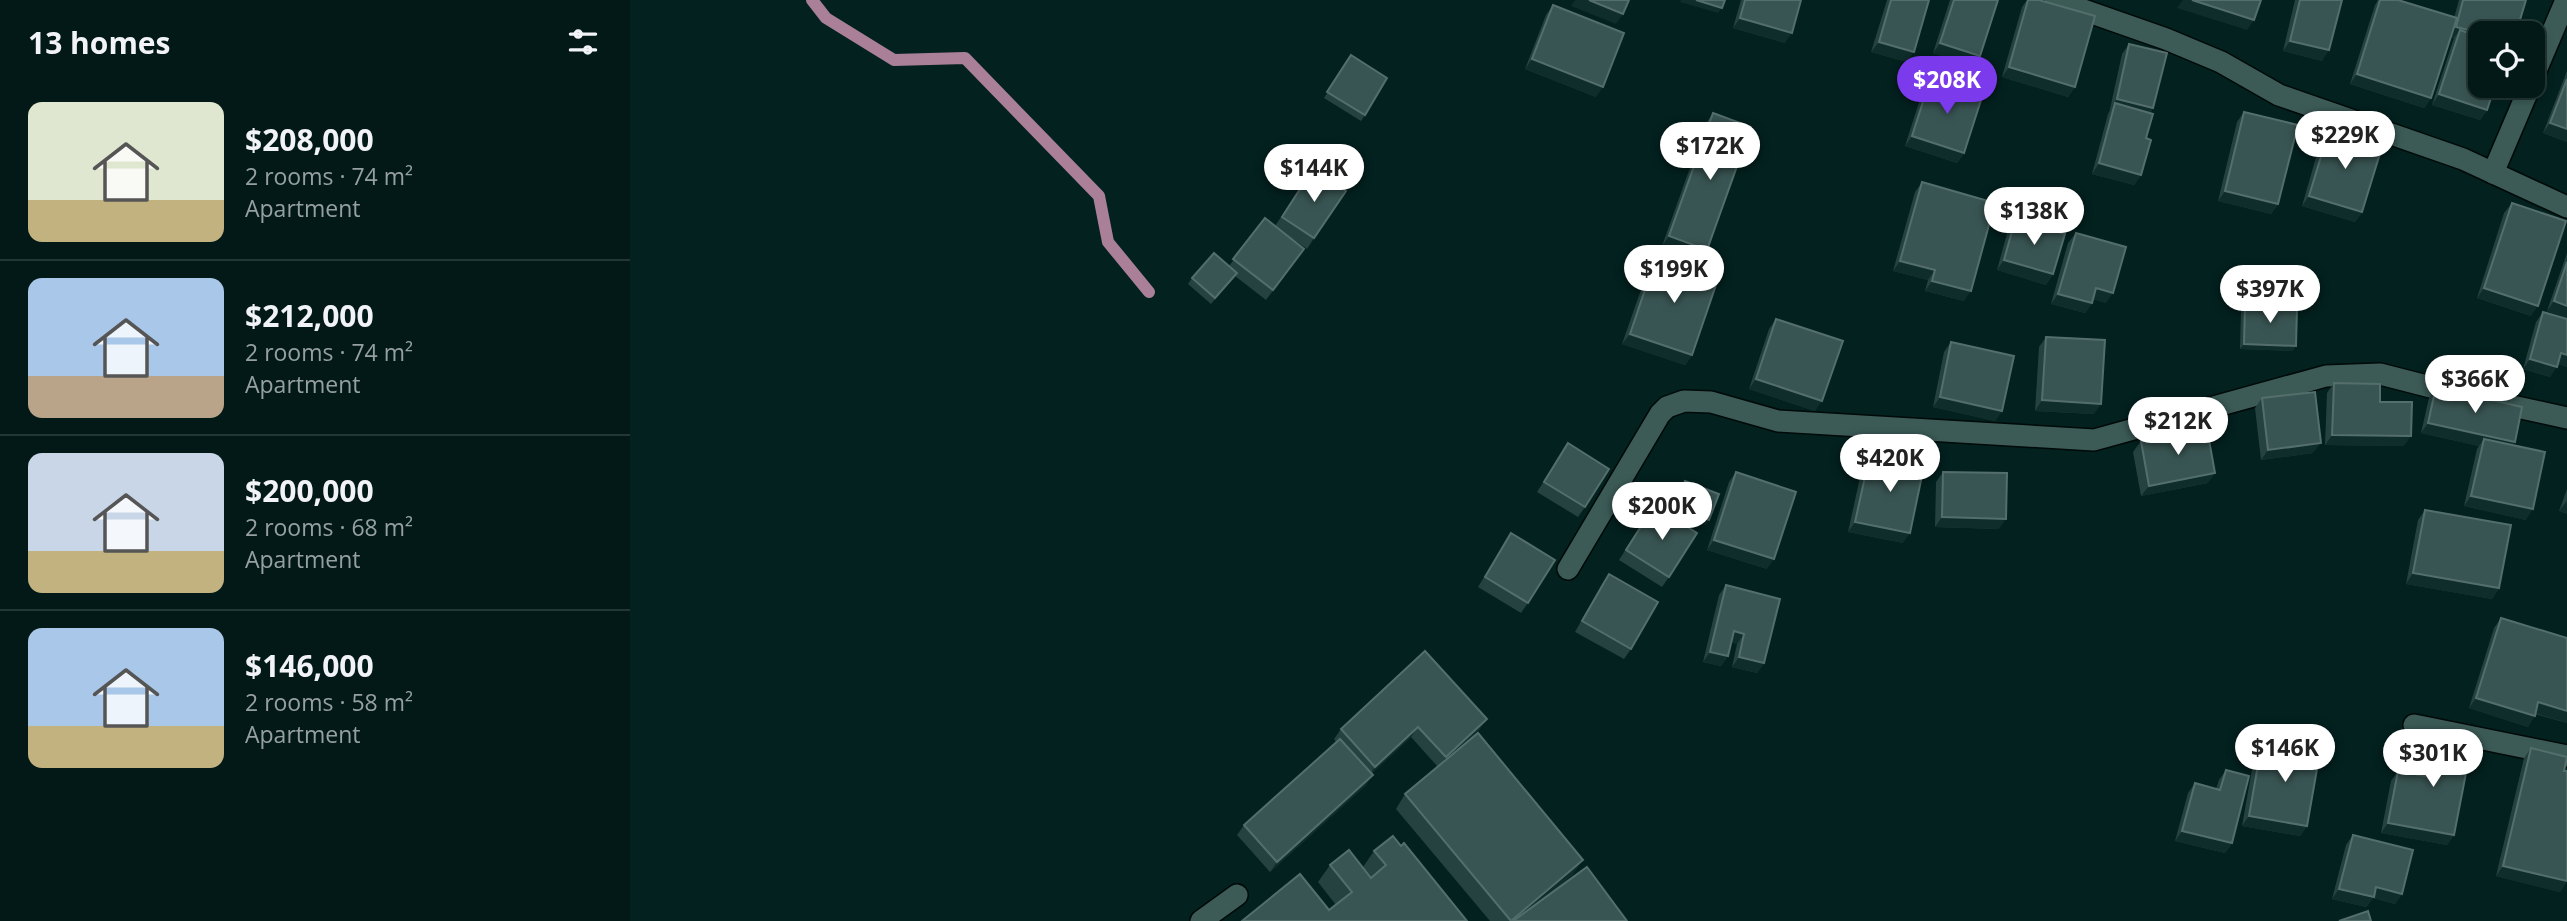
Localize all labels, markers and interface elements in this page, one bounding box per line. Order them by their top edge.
map controls [2468,21,2545,98]
button: locate [2468,21,2545,98]
text: 13 homes [28,22,171,63]
icon: filters [564,23,602,61]
pin: $208K [1898,57,1996,116]
text: $208K [1913,63,1981,95]
pin: $229K [2296,111,2394,171]
text: $229K [2311,118,2379,150]
text: $208,000 [245,119,374,160]
pin: $172K [1661,122,1759,182]
text: $172K [1676,129,1744,161]
icon: home [84,130,168,214]
pin: $144K [1265,144,1363,204]
text: $144K [1280,151,1348,183]
text: 2 rooms · 74 m² [245,160,413,192]
pin: $138K [1985,188,2083,247]
text: Apartment [245,192,361,224]
text: $138K [2000,194,2068,226]
pin: $199K [1625,246,1723,305]
text: $199K [1640,252,1708,284]
pin: $397K [2221,266,2319,325]
text: $397K [2236,272,2304,304]
text: $212,000 [245,295,374,336]
icon: home [84,306,168,390]
text: 2 rooms · 74 m² [245,336,413,368]
pin: $366K [2426,356,2524,415]
text: $366K [2441,362,2509,394]
text: Apartment [245,368,361,400]
pin: $212K [2129,398,2227,457]
text: $212K [2144,404,2212,436]
pin: $420K [1841,434,1939,494]
text: $420K [1856,441,1924,473]
text: $200,000 [245,470,374,511]
icon: home [84,481,168,565]
pin: $200K [1613,482,1711,542]
text: $200K [1628,489,1696,521]
text: 2 rooms · 68 m² [245,511,413,543]
text: Apartment [245,543,361,575]
text: $146,000 [245,645,374,686]
icon: home [84,656,168,740]
text: 2 rooms · 58 m² [245,686,413,718]
text: Apartment [245,718,361,750]
pin: $146K [2236,724,2334,784]
pin: $301K [2384,730,2482,789]
text: $146K [2251,731,2319,763]
text: $301K [2399,736,2467,768]

